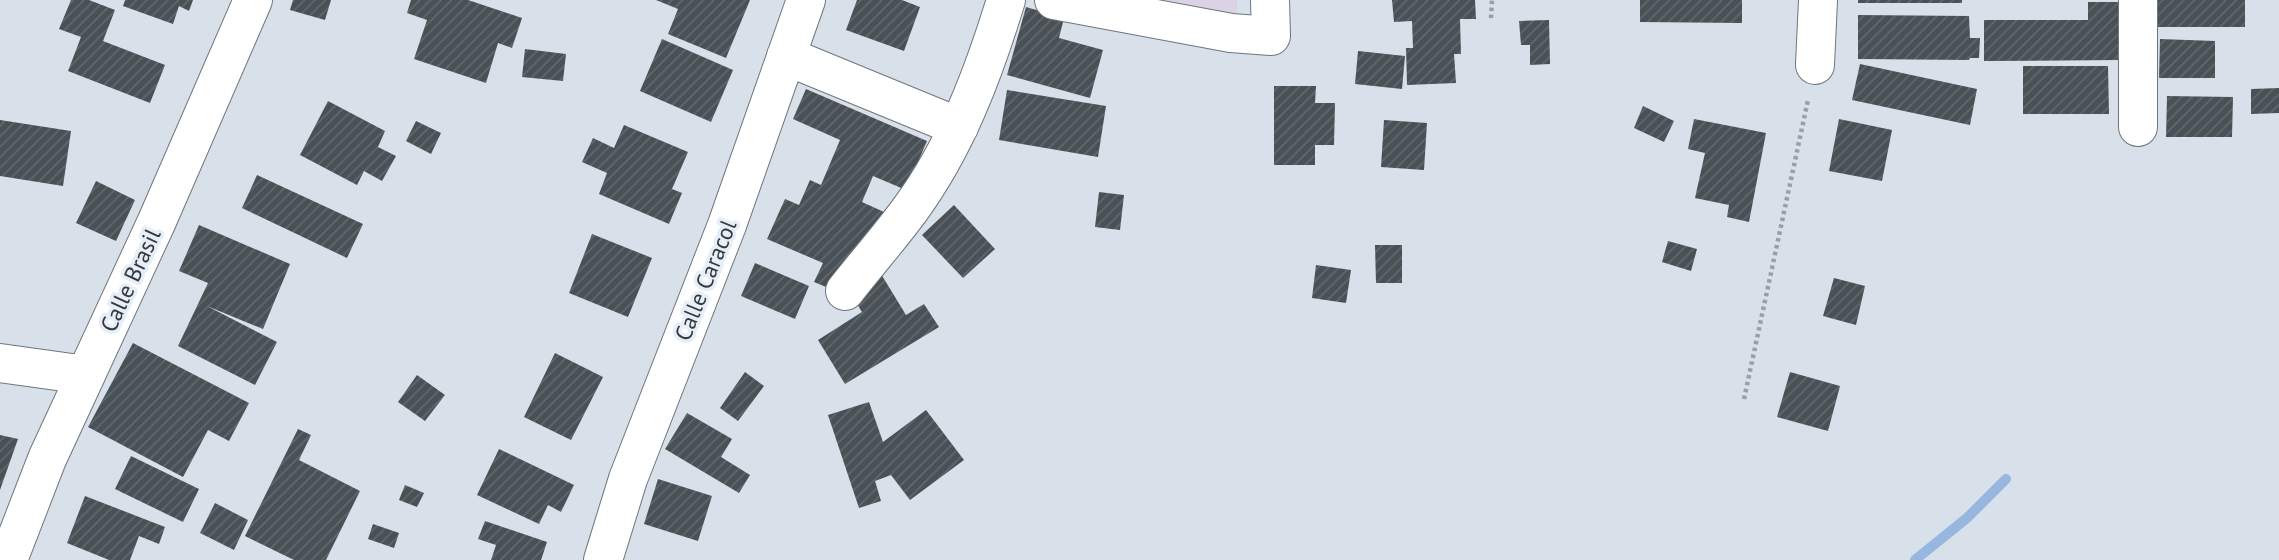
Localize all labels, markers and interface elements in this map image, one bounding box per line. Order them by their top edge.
street label: Calle Caracol [668,215,742,345]
street label: Calle Brasil [93,223,167,336]

